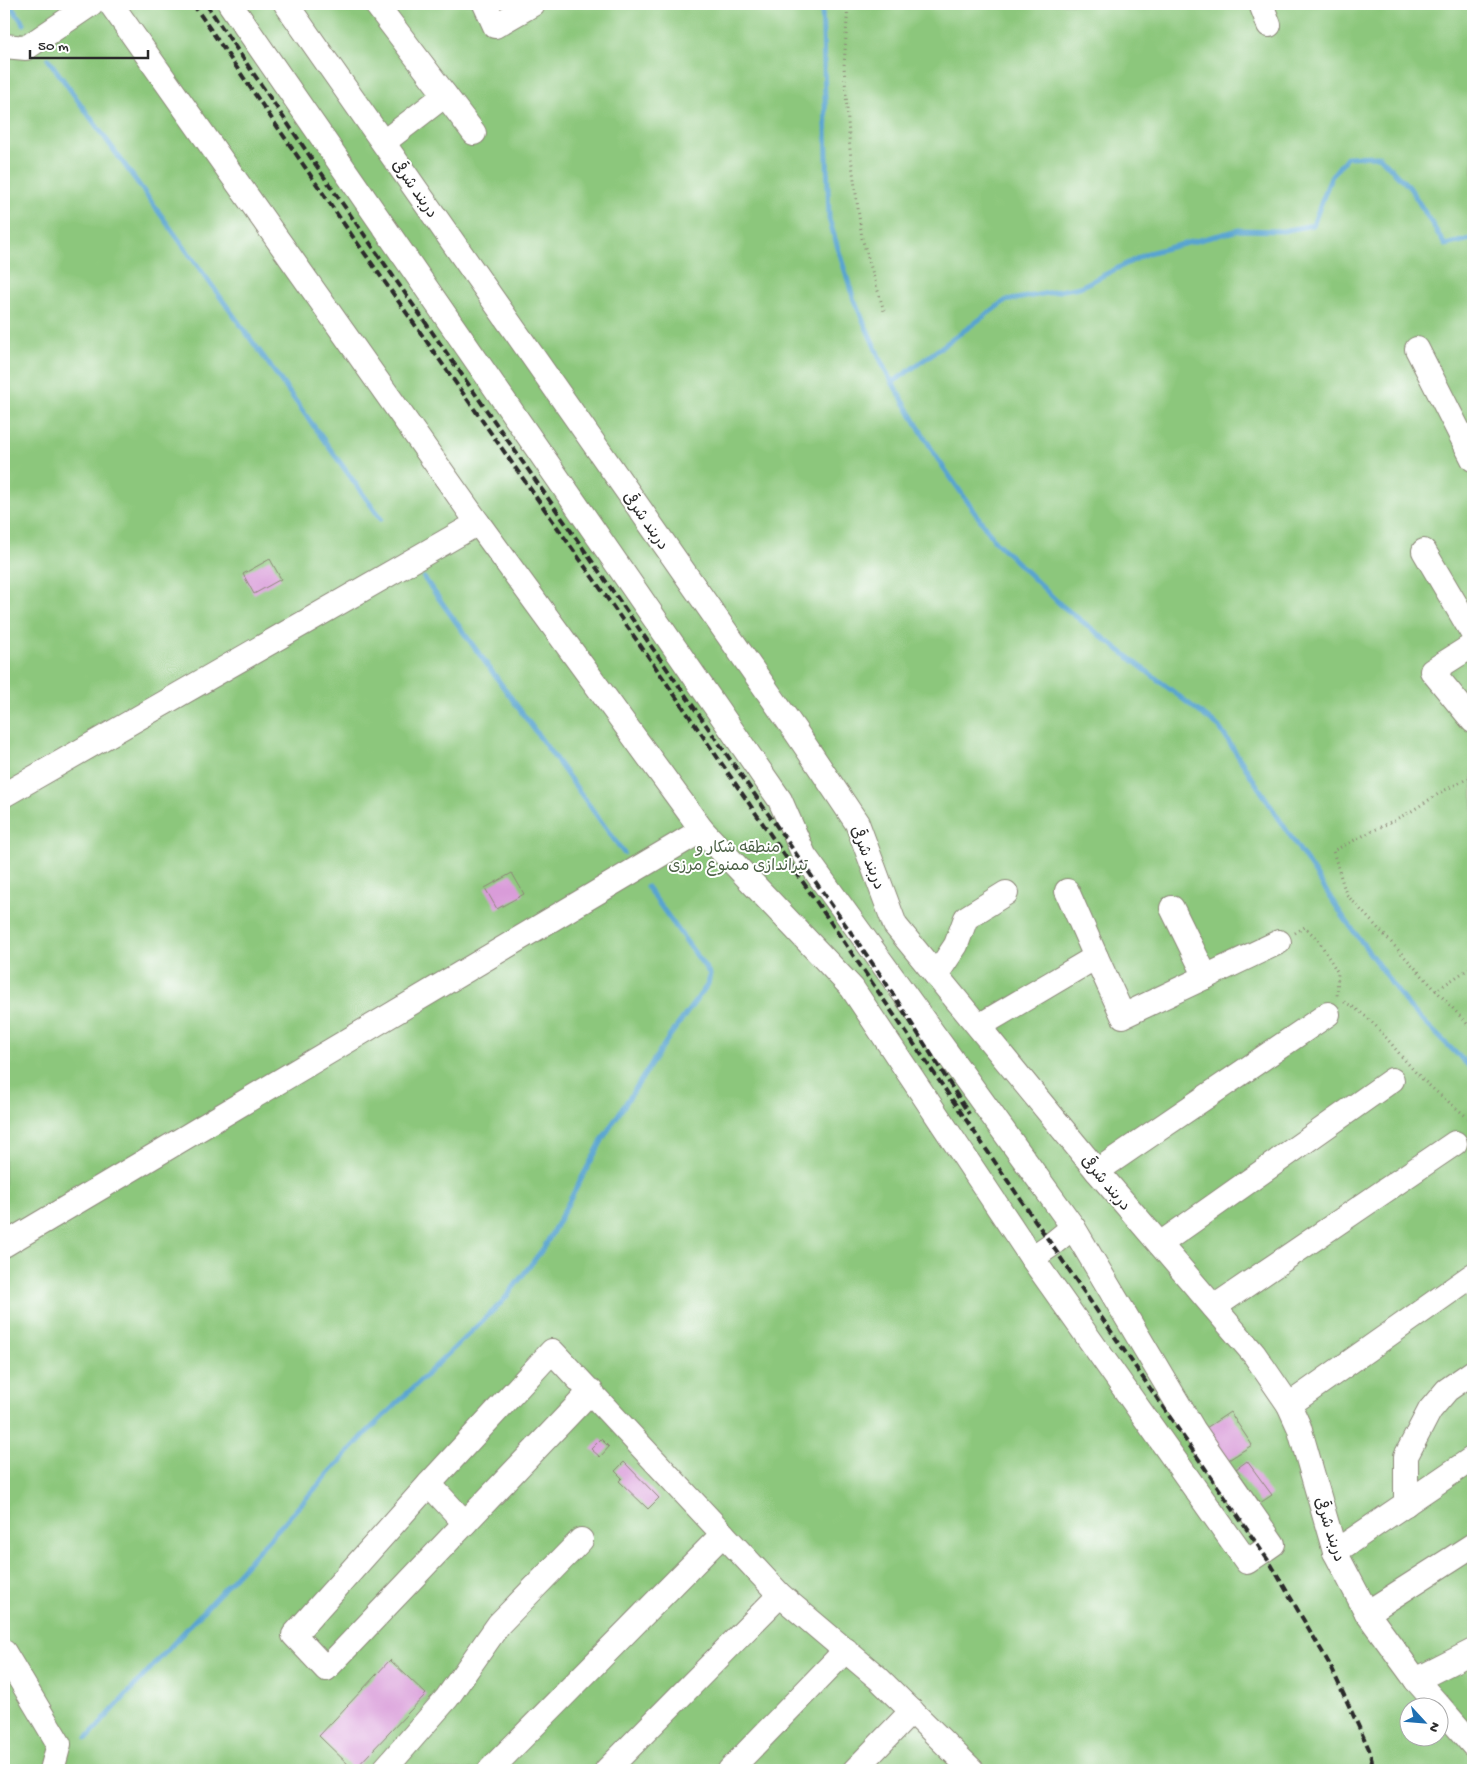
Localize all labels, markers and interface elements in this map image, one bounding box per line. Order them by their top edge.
scale bar [30,28,148,60]
text: 50 m [38,38,69,56]
street label: دربند شرقی [386,155,443,223]
street label: دربند شرقی [617,487,674,555]
street label: دربند شرقی [844,822,891,893]
park label: منطقه شکار و تیراندازی ممنوع مرزی [668,840,808,877]
street label: دربند شرقی [1075,1150,1136,1216]
street label: دربند شرقی [1308,1494,1351,1565]
north arrow [1400,1696,1450,1746]
text: N [1424,1719,1443,1734]

